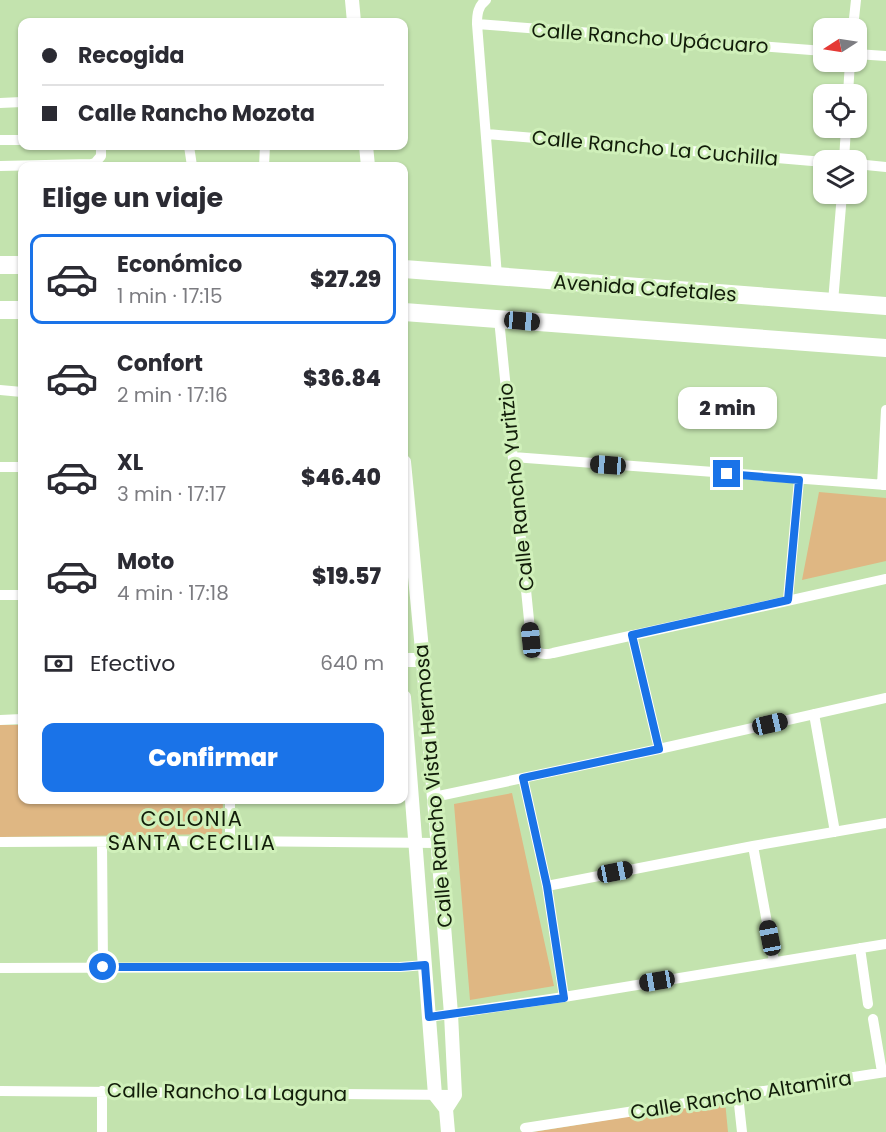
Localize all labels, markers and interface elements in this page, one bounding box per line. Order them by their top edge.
street label: Calle Rancho Upácuaro [531,16,769,60]
north arrow [813,18,867,72]
map controls [813,18,867,204]
text: Recogida [78,40,185,71]
button: locate [813,84,867,138]
text: Calle Rancho Mozota [78,98,315,129]
street label: Calle Rancho La Cuchilla [531,123,779,173]
button: layers [813,150,867,204]
text: Elige un viaje [42,179,223,216]
text: Económico [117,249,242,280]
icon: car [45,252,99,306]
text: $27.29 [310,264,381,295]
street label: Avenida Cafetales [552,268,738,308]
text: 1 min · 17:15 [117,282,223,310]
car [503,310,541,332]
text: Confort [117,348,203,379]
icon: car [45,351,99,405]
text: $36.84 [303,363,381,394]
text: 2 min · 17:16 [117,381,228,409]
street label: Calle Rancho Yuritzio [491,382,541,592]
callout: 2 min [678,387,777,429]
text: 2 min [699,394,756,422]
text: XL [117,447,143,478]
icon: car [45,450,99,504]
car [589,455,627,475]
route end [713,460,740,487]
text: $46.40 [301,462,381,493]
text: 3 min · 17:17 [117,480,226,508]
text: Moto [117,546,174,577]
icon: car [45,549,99,603]
text: $19.57 [312,561,381,592]
text: 4 min · 17:18 [117,579,229,607]
car [520,621,542,659]
street label: Calle Rancho Vista Hermosa [407,643,459,929]
icon: cash [42,647,75,680]
text: Efectivo [90,648,175,679]
text: 640 m [320,649,384,677]
car [750,711,790,737]
button: Confirmar [42,723,384,792]
district label: COLONIA SANTA CECILIA [108,804,276,857]
car [596,860,634,884]
car [758,919,782,957]
route start [89,953,116,980]
car [638,969,676,993]
street label: Calle Rancho Altamira [628,1064,854,1126]
street label: Calle Rancho La Laguna [107,1076,347,1108]

